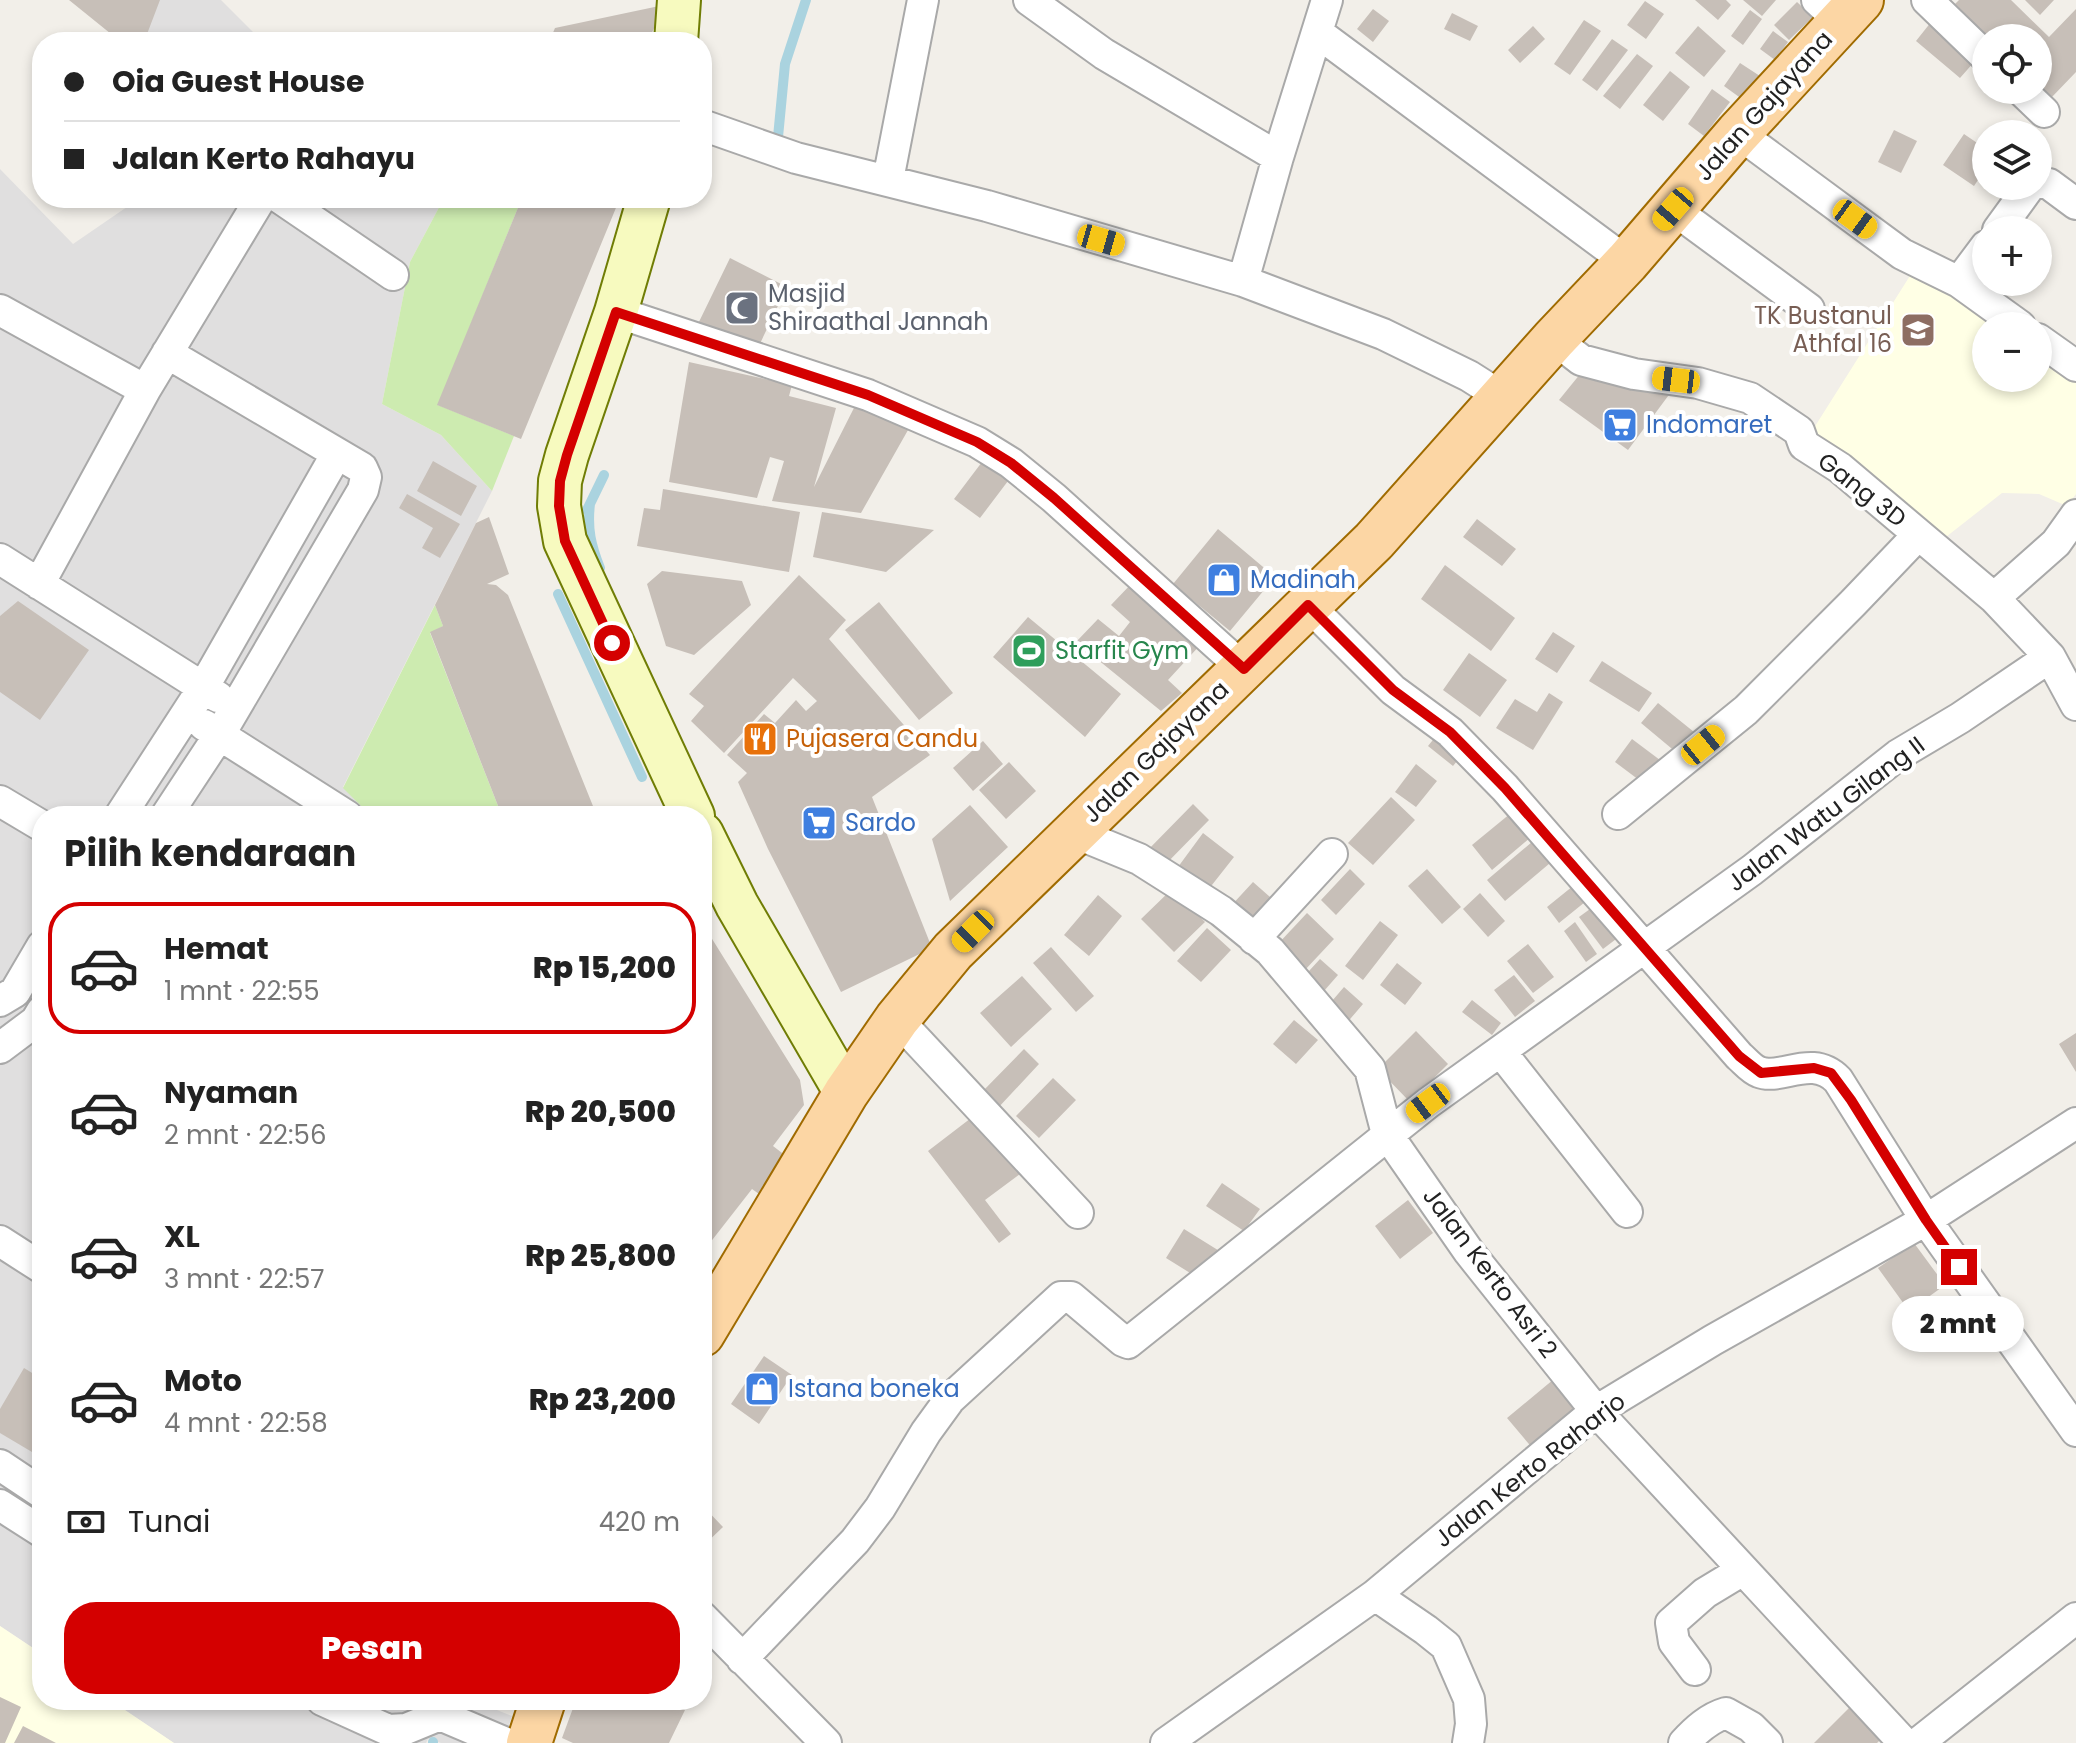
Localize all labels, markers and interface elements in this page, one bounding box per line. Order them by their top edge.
street label: Jalan Gajayana [1687,24,1840,188]
map controls [1972,24,2052,392]
button: locate [1972,24,2052,104]
text: Oia Guest House [112,60,364,103]
button: layers [1972,120,2052,200]
text: Jalan Kerto Rahayu [112,137,415,180]
car [1648,183,1698,235]
car [1829,195,1881,243]
button: + [1972,216,2052,296]
car [1075,222,1127,258]
place label: Masjid Shiraathal Jannah [768,277,989,338]
mosque icon: Masjid Shiraathal Jannah [723,289,761,327]
place label: TK Bustanul Athfal 16 [1754,299,1892,360]
school or university icon: TK Bustanul Athfal 16 [1899,311,1937,349]
button: − [1972,312,2052,392]
car [1651,365,1701,395]
supermarket icon: Indomaret [1601,406,1639,444]
place label: Indomaret [1646,408,1772,441]
street label: Gang 3D [1811,445,1913,535]
shop icon: Madinah [1205,561,1243,599]
place label: Madinah [1250,563,1356,596]
route start [594,625,630,661]
sports icon: Starfit Gym [1010,632,1048,670]
place label: Starfit Gym [1055,634,1189,667]
street label: Jalan Gajayana [1075,673,1236,830]
restaurant icon: Pujasera Candu [741,720,779,758]
car [1677,721,1729,769]
place label: Pujasera Candu [786,722,978,755]
street label: Jalan Watu Gilang II [1720,728,1931,899]
supermarket icon: Sardo [800,804,838,842]
place label: Sardo [845,806,916,839]
text: Pilih kendaraan [64,828,356,879]
car [948,906,998,956]
text: Hemat [164,927,269,970]
icon: car [68,932,140,1004]
text: Rp 15,200 [533,946,676,989]
text: 1 mnt · 22:55 [164,973,320,1009]
text: Nyaman [164,1071,298,1114]
icon: car [68,1076,140,1148]
car [1402,1079,1454,1127]
text: Rp 20,500 [525,1090,676,1133]
text: 2 mnt · 22:56 [164,1117,326,1153]
street label: Jalan Kerto Asri 2 [1415,1181,1565,1365]
text: XL [164,1215,200,1258]
icon: car [68,1220,140,1292]
text: Rp 25,800 [525,1234,676,1277]
route end [1941,1249,1977,1285]
text: 3 mnt · 22:57 [164,1261,325,1297]
callout: 2 mnt [1893,1295,2025,1351]
text: 2 mnt [1920,1306,1996,1342]
text: Moto [164,1359,242,1402]
icon: car [68,1364,140,1436]
shop icon: Istana boneka [743,1370,781,1408]
place label: Istana boneka [788,1372,960,1405]
text: Rp 23,200 [529,1378,676,1421]
street label: Jalan Kerto Raharjo [1427,1385,1632,1555]
text: 4 mnt · 22:58 [164,1405,328,1441]
icon: cash [64,1500,108,1544]
text: Tunai [128,1500,210,1543]
text: 420 m [599,1504,680,1540]
button: Pesan [64,1602,680,1694]

